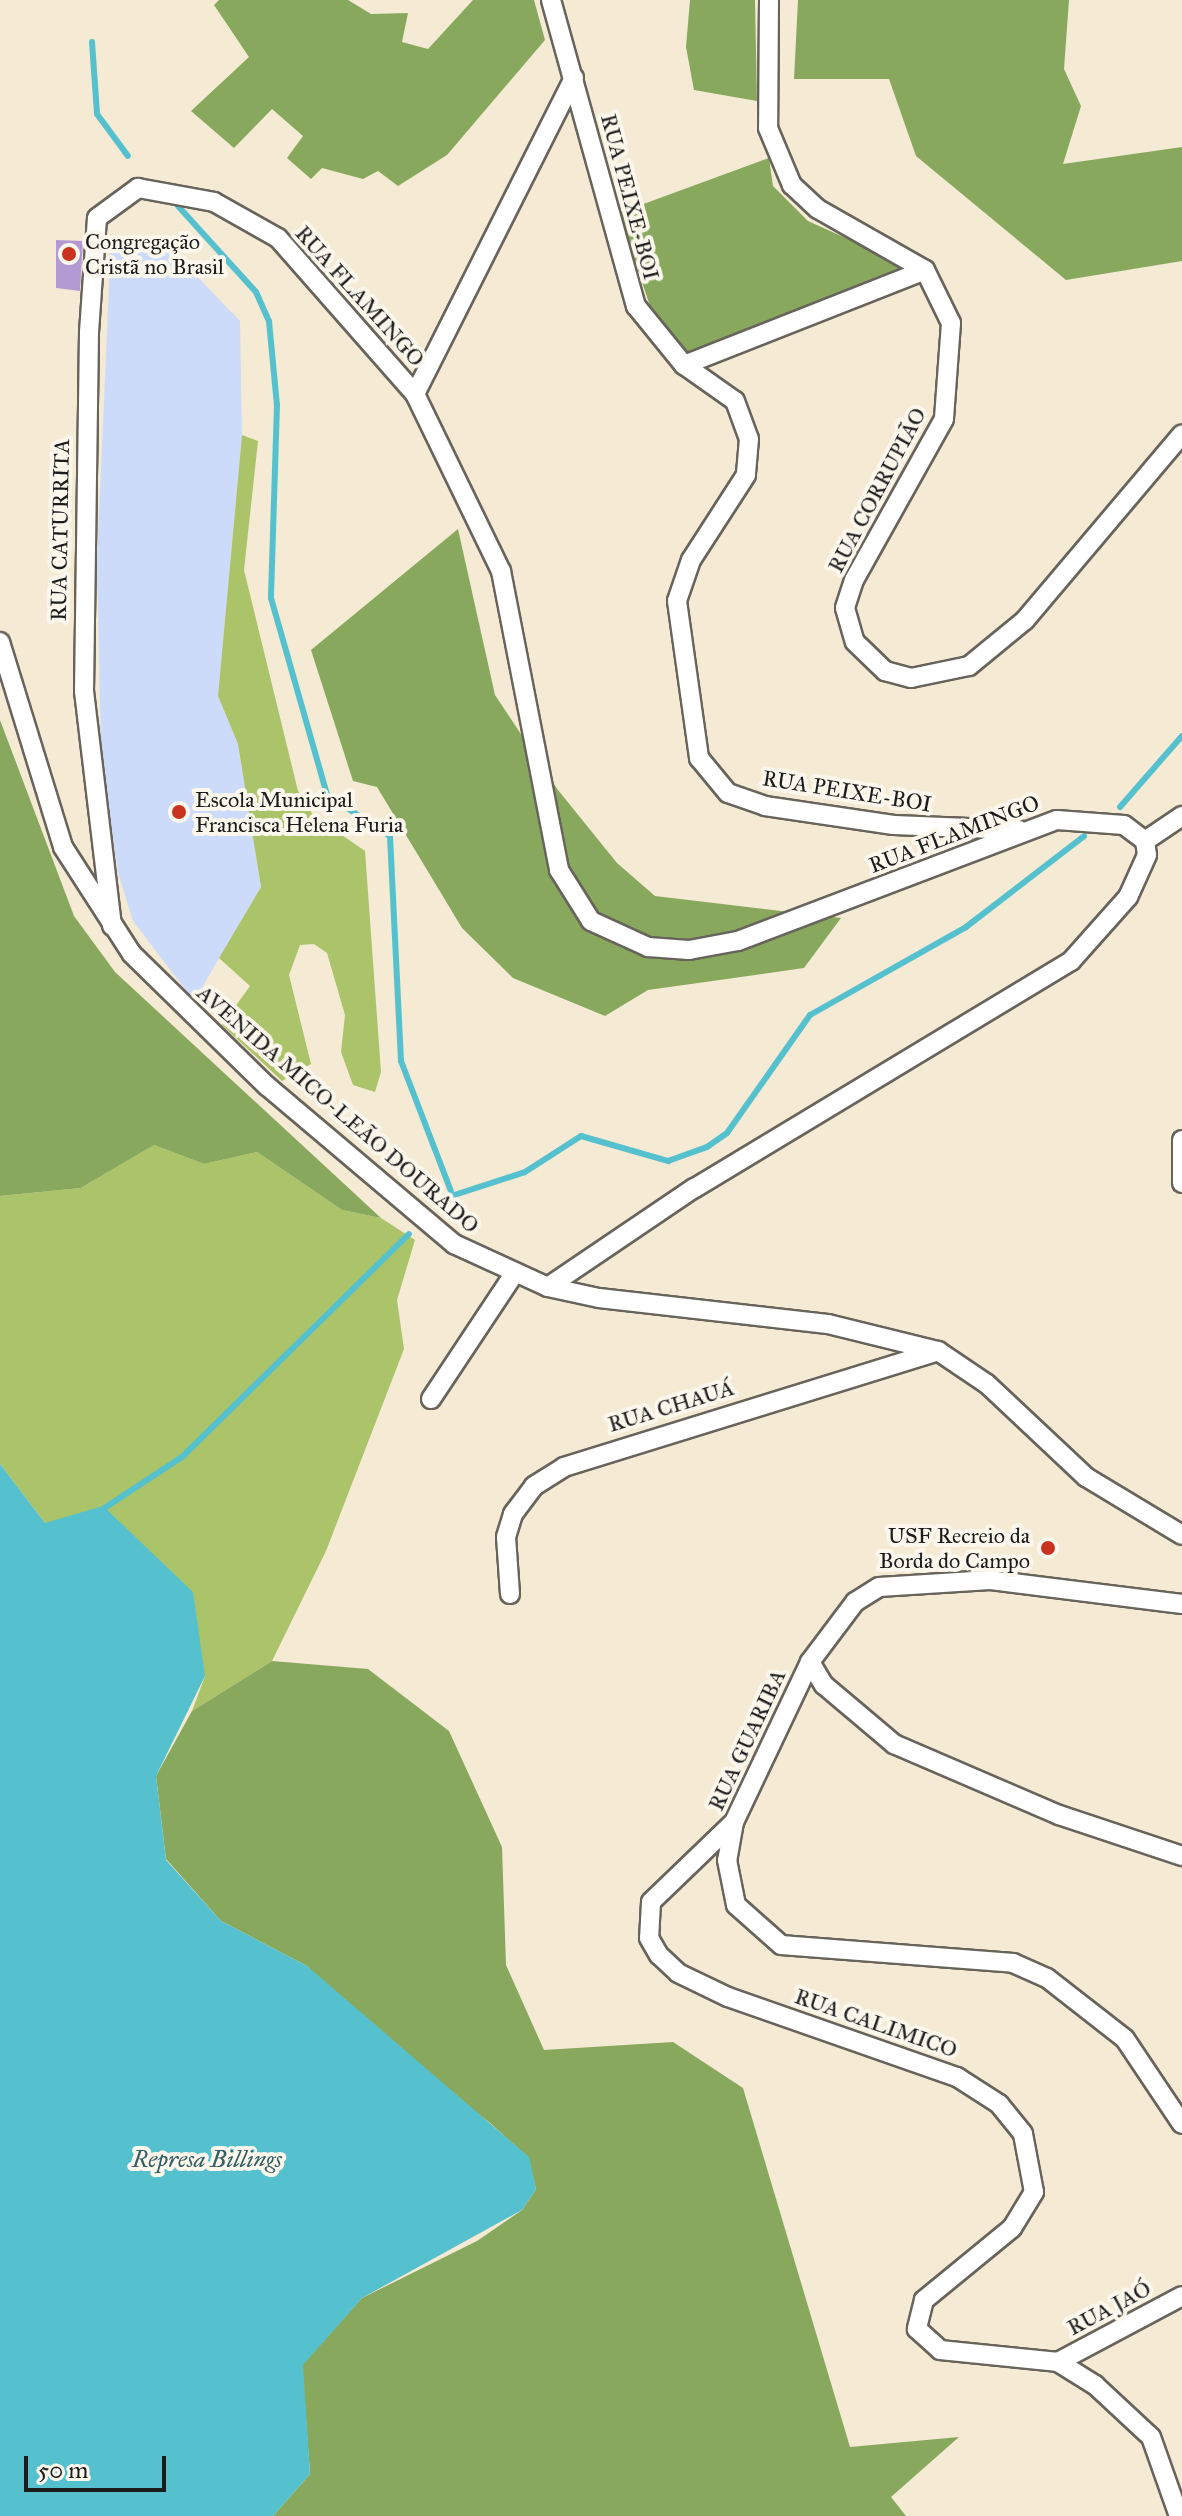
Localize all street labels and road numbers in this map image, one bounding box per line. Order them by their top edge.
street label: RUA PEIXE-BOI [595,111,665,283]
street label: RUA FLAMINGO [290,220,430,372]
street label: RUA CORRUPIÃO [822,403,932,577]
street label: RUA CATURRITA [45,439,75,621]
street label: RUA PEIXE-BOI [760,765,934,817]
street label: RUA FLAMINGO [865,789,1043,879]
street label: AVENIDA MICO-LEÃO DOURADO [192,979,484,1239]
street label: RUA CHAUÁ [605,1374,737,1438]
street label: RUA GUARIBA [703,1665,791,1815]
street label: RUA CALIMICO [791,1983,961,2063]
street label: RUA JAÓ [1063,2275,1155,2341]

